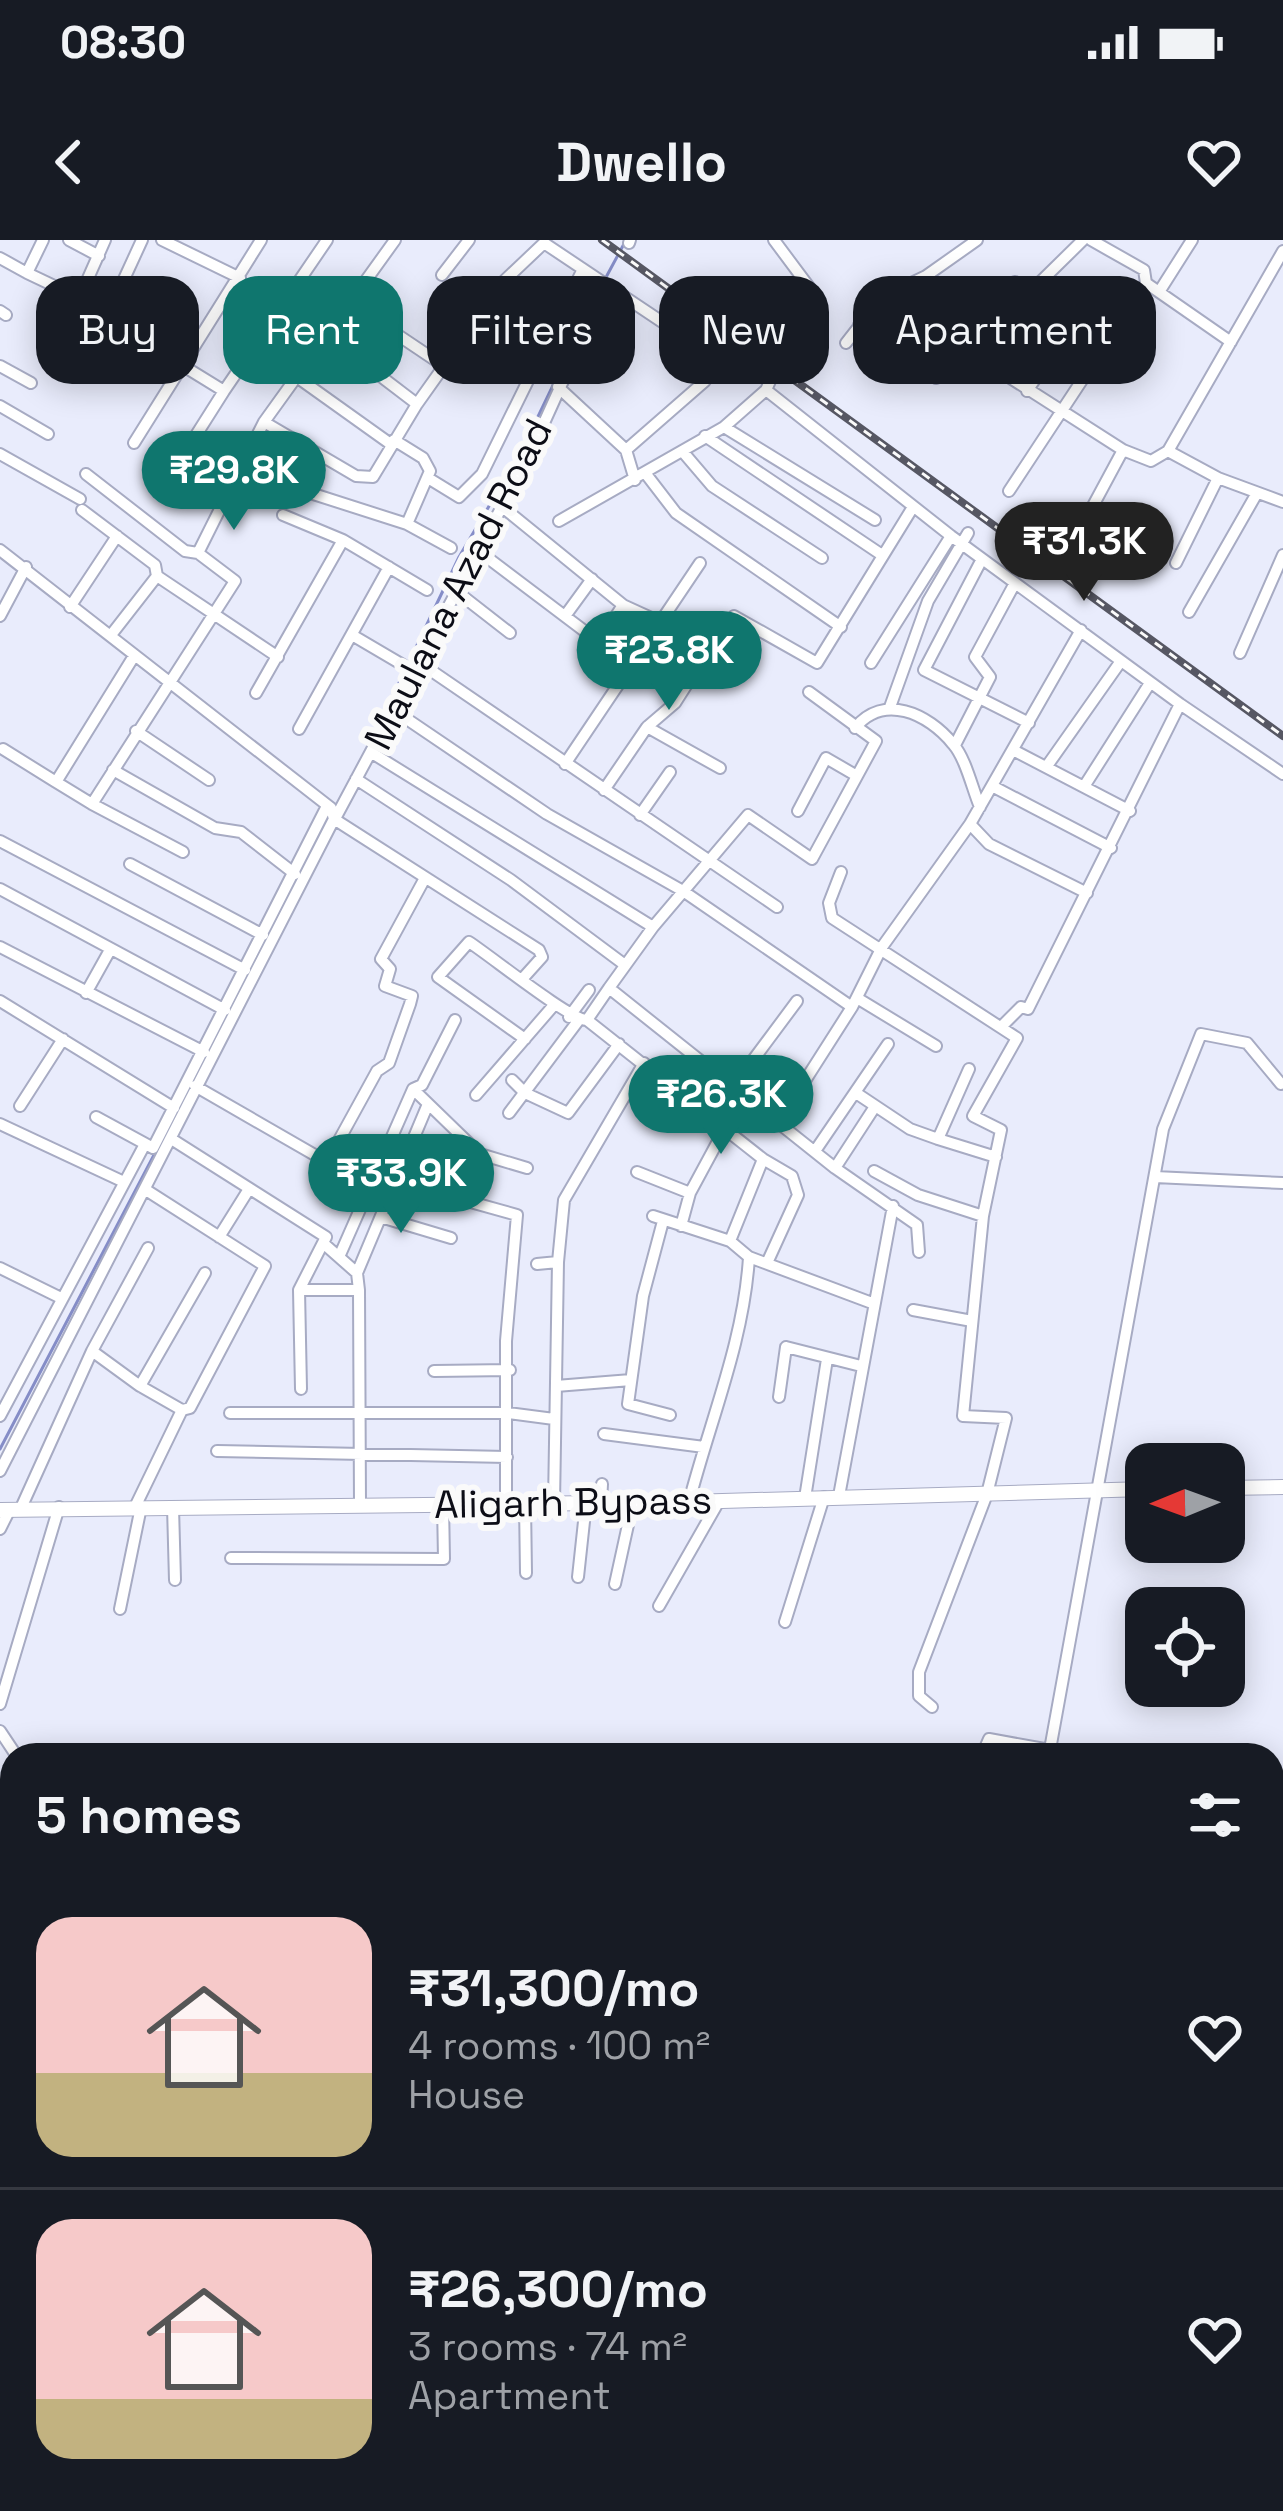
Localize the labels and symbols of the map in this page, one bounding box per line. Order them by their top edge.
street label: Maulana Azad Road [353,410,563,758]
pin: ₹29.8K [136,431,332,533]
pin: ₹31.3K [986,502,1182,604]
pin: ₹23.8K [571,611,767,713]
pin: ₹26.3K [623,1055,819,1157]
pin: ₹33.9K [303,1134,499,1236]
north arrow [1125,1443,1245,1563]
street label: Aligarh Bypass [434,1475,712,1529]

